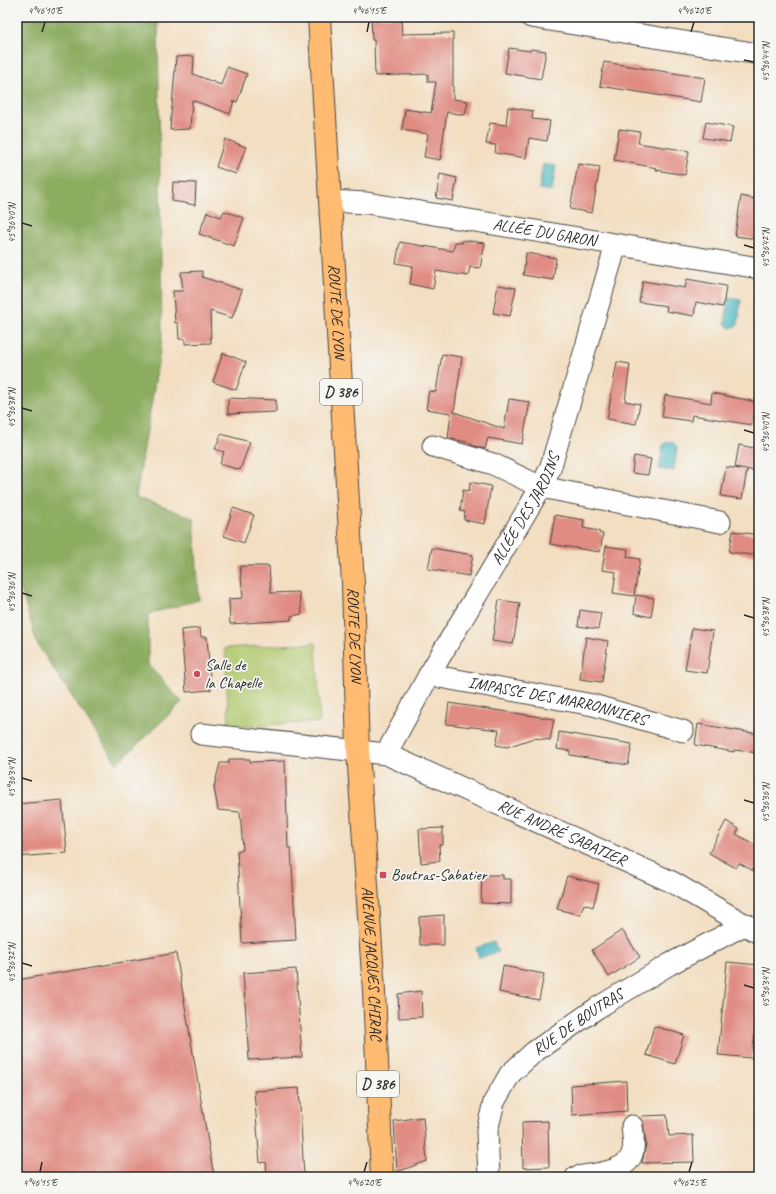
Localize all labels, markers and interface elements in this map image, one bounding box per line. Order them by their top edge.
text: 4°46'10"E [28,4,64,17]
text: 4°46'15"E [352,4,388,17]
text: 4°46'20"E [677,4,713,17]
text: 45°36'44"N [759,40,772,82]
text: 45°36'40"N [5,201,18,243]
street label: ALLÉE DU GARON [492,214,600,251]
text: 45°36'42"N [759,226,772,268]
street label: ROUTE DE LYON [324,263,350,363]
road number: D 386 [320,379,362,405]
text: 45°36'38"N [5,386,18,428]
text: 45°36'40"N [759,411,772,453]
street label: ALLÉE DES JARDINS [487,448,565,569]
text: 45°36'36"N [5,571,18,613]
street label: ROUTE DE LYON [343,587,366,686]
text: 45°36'38"N [759,596,772,638]
place label: Salle de la Chapelle [205,655,263,693]
marker: Salle de la Chapelle [192,669,202,679]
street label: IMPASSE DES MARRONNIERS [467,672,652,731]
text: 45°36'34"N [5,756,18,798]
text: 45°36'36"N [759,781,772,823]
street label: RUE ANDRÉ SABATIER [495,795,632,871]
place label: Boutras-Sabatier [391,865,488,885]
marker: Boutras-Sabatier [378,870,388,880]
street label: AVENUE JACQUES CHIRAC [357,886,386,1042]
text: 45°36'32"N [5,941,18,983]
text: 45°36'34"N [759,966,772,1008]
street label: RUE DE BOUTRAS [529,983,629,1060]
road number: D 386 [357,1071,399,1097]
text: 4°46'15"E [23,1176,59,1189]
text: 4°46'20"E [347,1176,383,1189]
text: 4°46'25"E [672,1176,708,1189]

